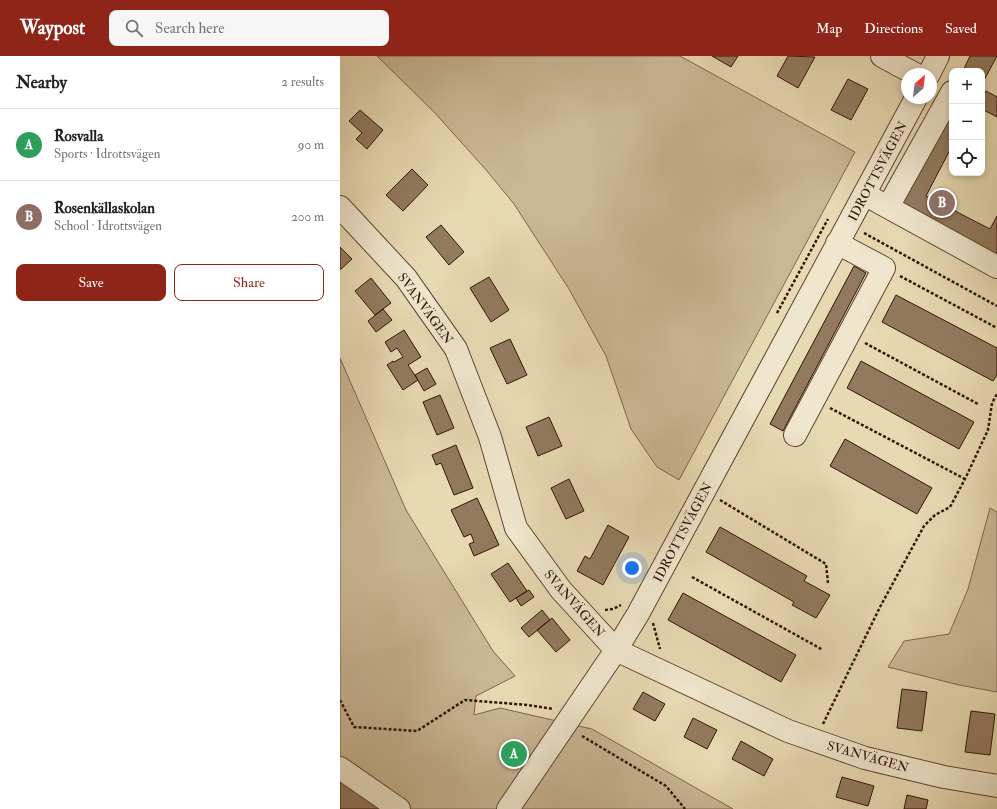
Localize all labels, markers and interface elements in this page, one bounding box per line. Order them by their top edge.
search box [109,10,389,46]
text: Waypost [20,16,85,40]
icon: search [123,17,145,39]
text: Search here [155,19,224,38]
text: Map [816,20,842,37]
text: Directions [864,20,923,37]
text: Saved [945,20,977,37]
north arrow [901,68,937,104]
map controls [949,68,985,176]
button: + [949,68,985,104]
text: Nearby [16,72,67,93]
text: 2 results [281,74,324,90]
button: − [949,104,985,140]
street label: IDROTTSVÄGEN [845,119,911,224]
text: Rosvalla [54,127,103,146]
text: A [25,137,33,153]
text: 90 m [298,137,324,153]
button: locate [949,140,985,176]
text: Sports · Idrottsvägen [54,146,160,162]
pin: B [929,188,955,218]
text: Rosenkällaskolan [54,199,155,218]
text: B [25,209,33,225]
text: 200 m [291,209,324,225]
text: School · Idrottsvägen [54,218,162,234]
button: Save [16,264,166,301]
button: Share [174,264,324,301]
street label: SVANVÄGEN [394,270,457,348]
street label: IDROTTSVÄGEN [650,480,716,585]
your location [622,558,642,578]
street label: SVANVÄGEN [541,567,608,641]
street label: SVANVÄGEN [825,738,911,776]
pin: A [501,739,527,769]

